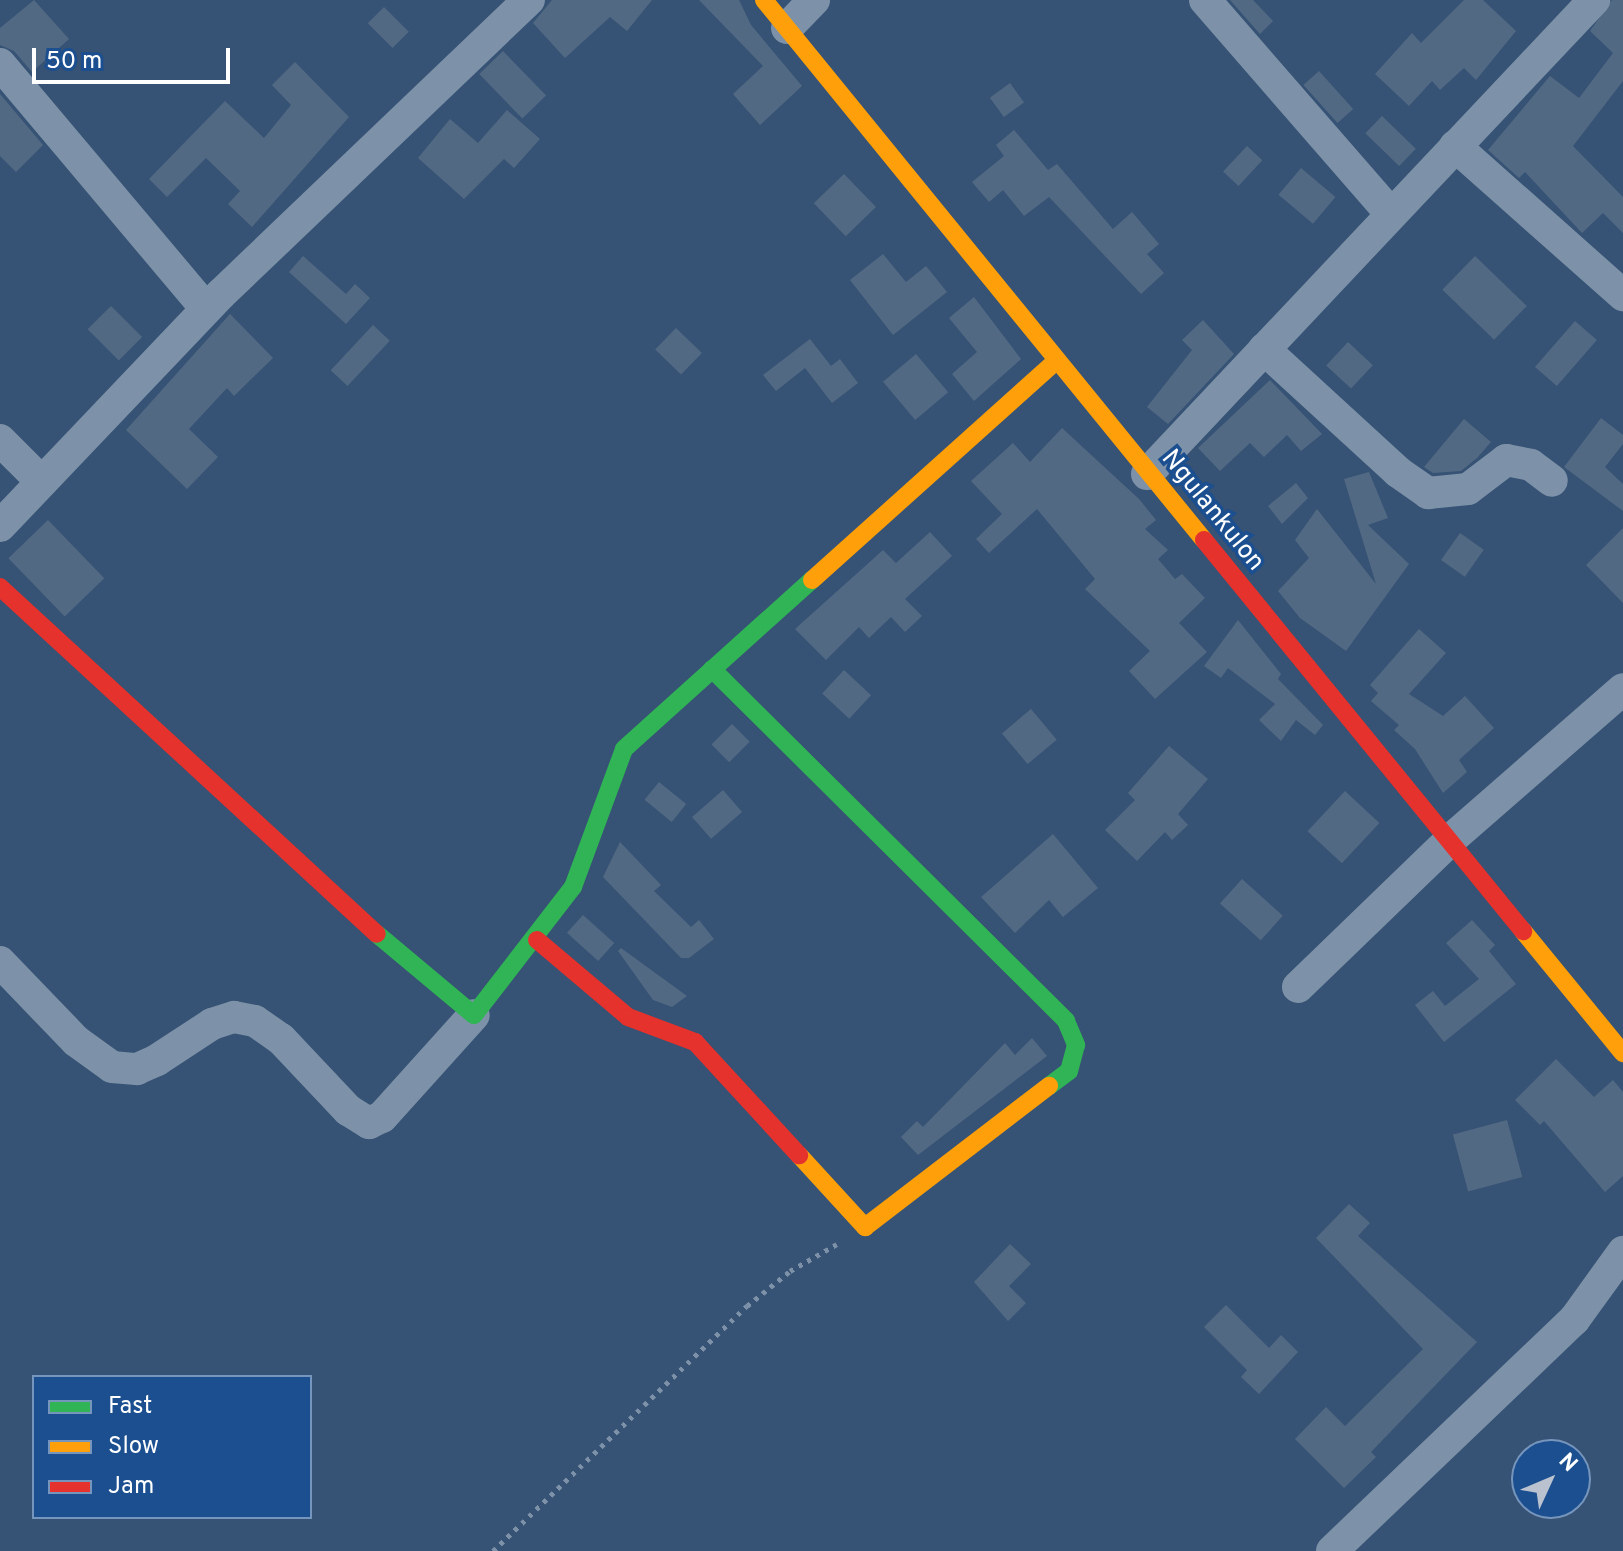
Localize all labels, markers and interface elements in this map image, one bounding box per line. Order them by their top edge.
scale bar [36,32,234,82]
text: 50 m [46,47,102,77]
street label: Ngulankulon [1154,444,1270,578]
legend [32,1375,312,1519]
text: Fast [108,1392,152,1422]
text: Slow [108,1432,159,1462]
north arrow [1511,1439,1591,1519]
text: N [1552,1448,1582,1478]
text: Jam [108,1472,154,1502]

